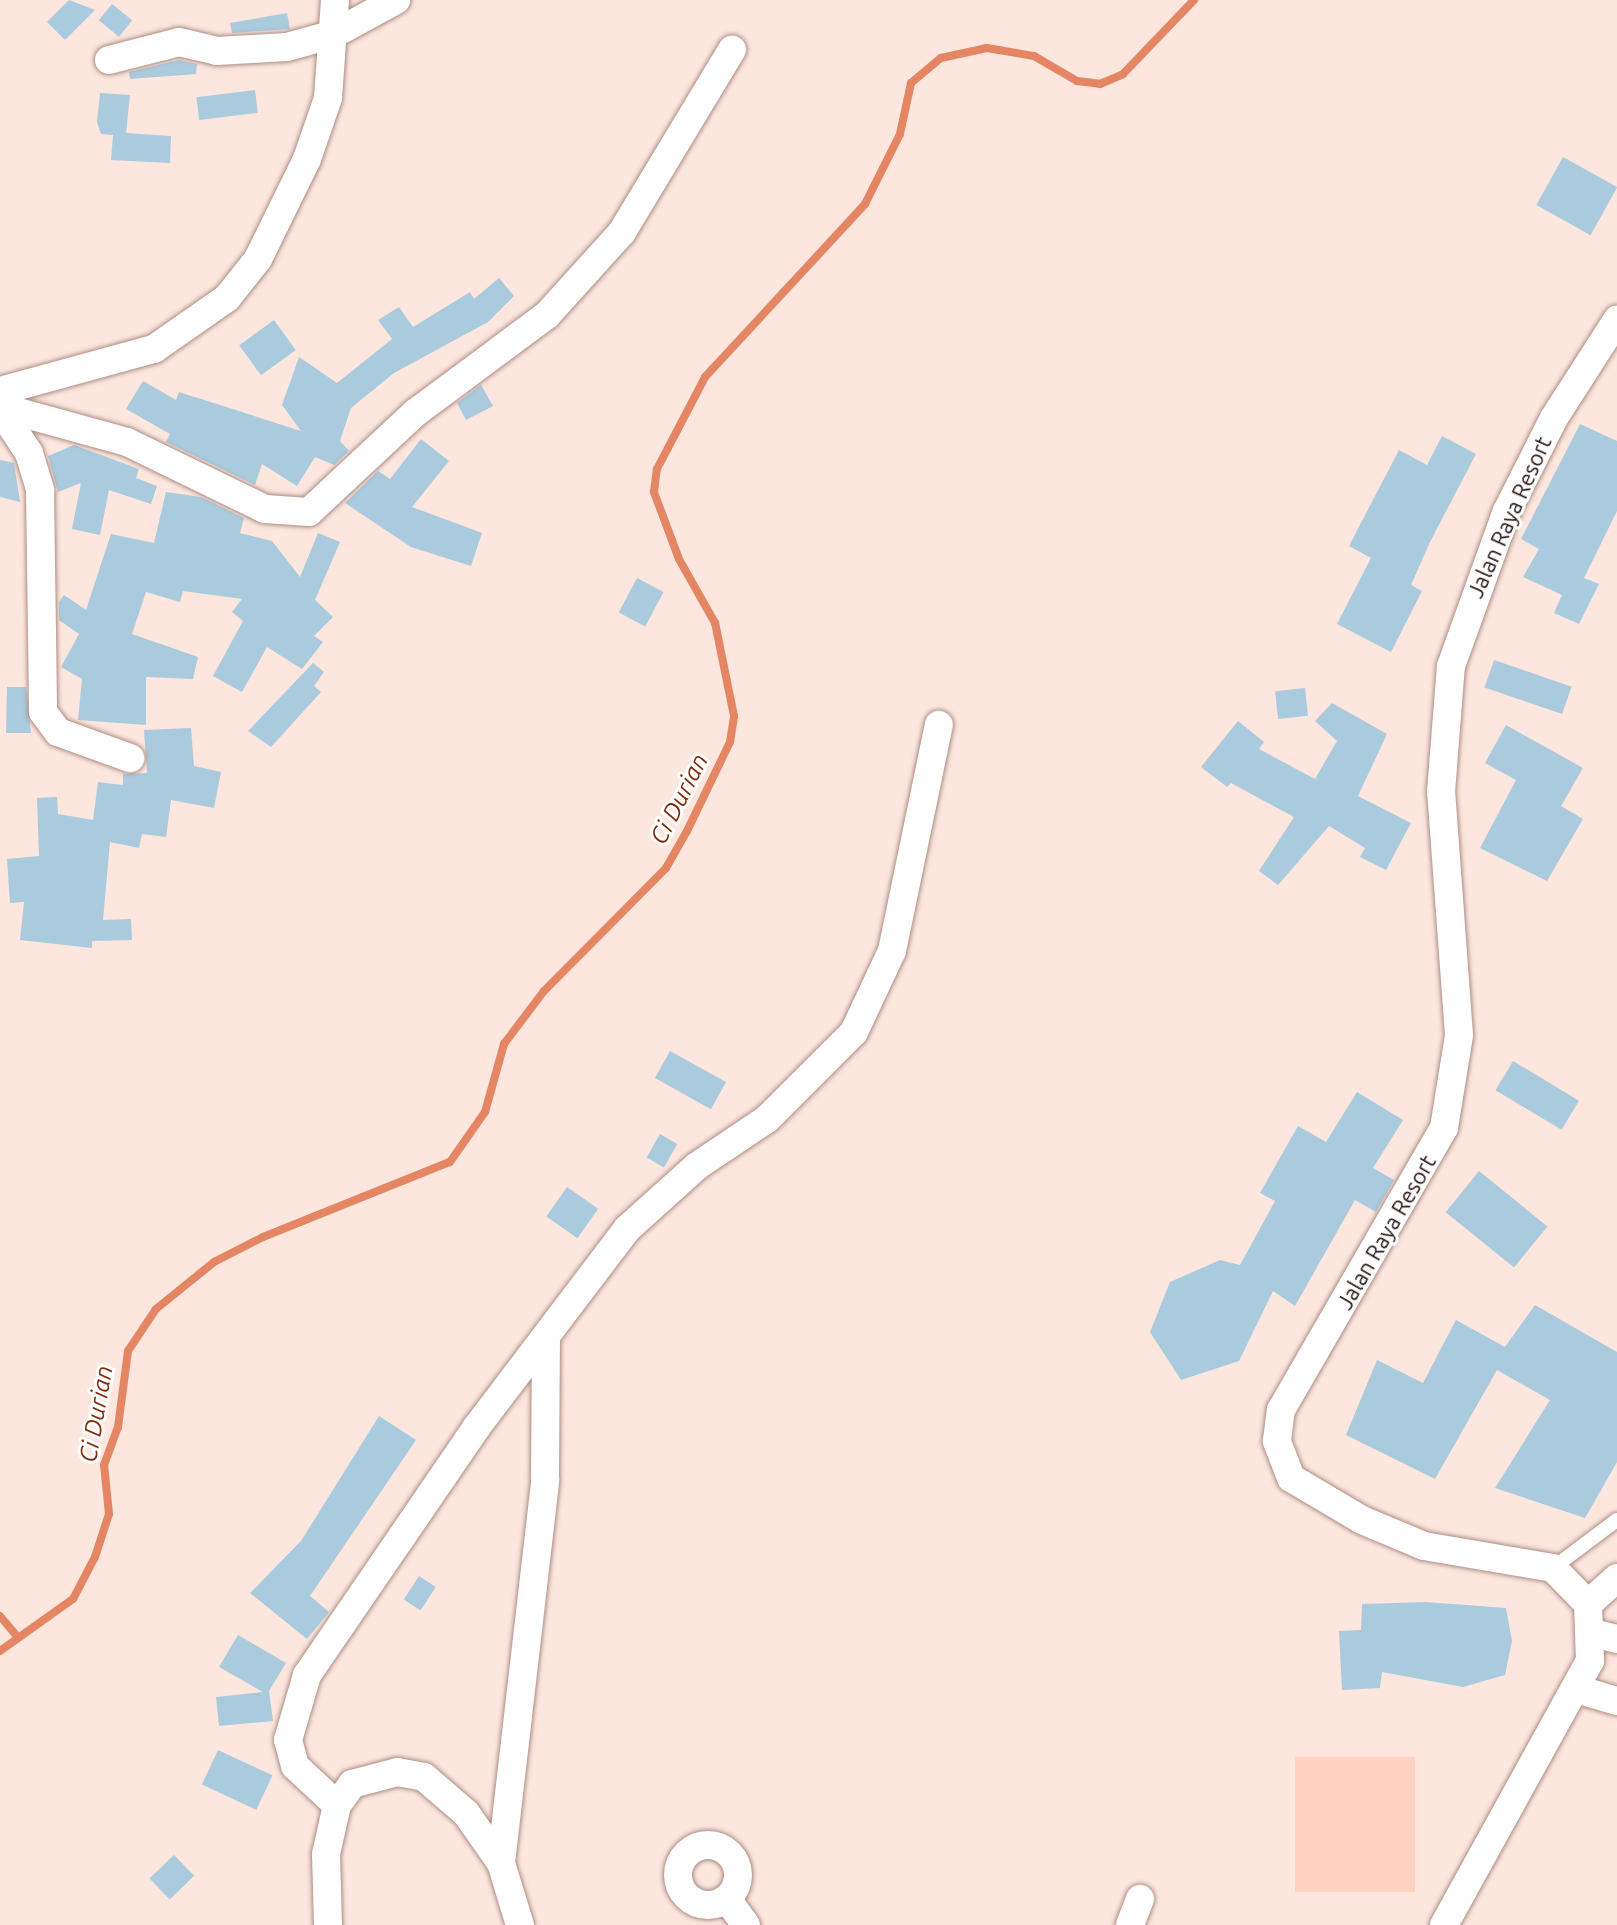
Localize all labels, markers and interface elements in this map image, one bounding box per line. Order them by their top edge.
street label: Jalan Raya Resort [1462,432,1556,602]
water label: Ci Durian [644,749,714,849]
street label: Jalan Raya Resort [1331,1150,1441,1314]
water label: Ci Durian [73,1363,119,1465]

